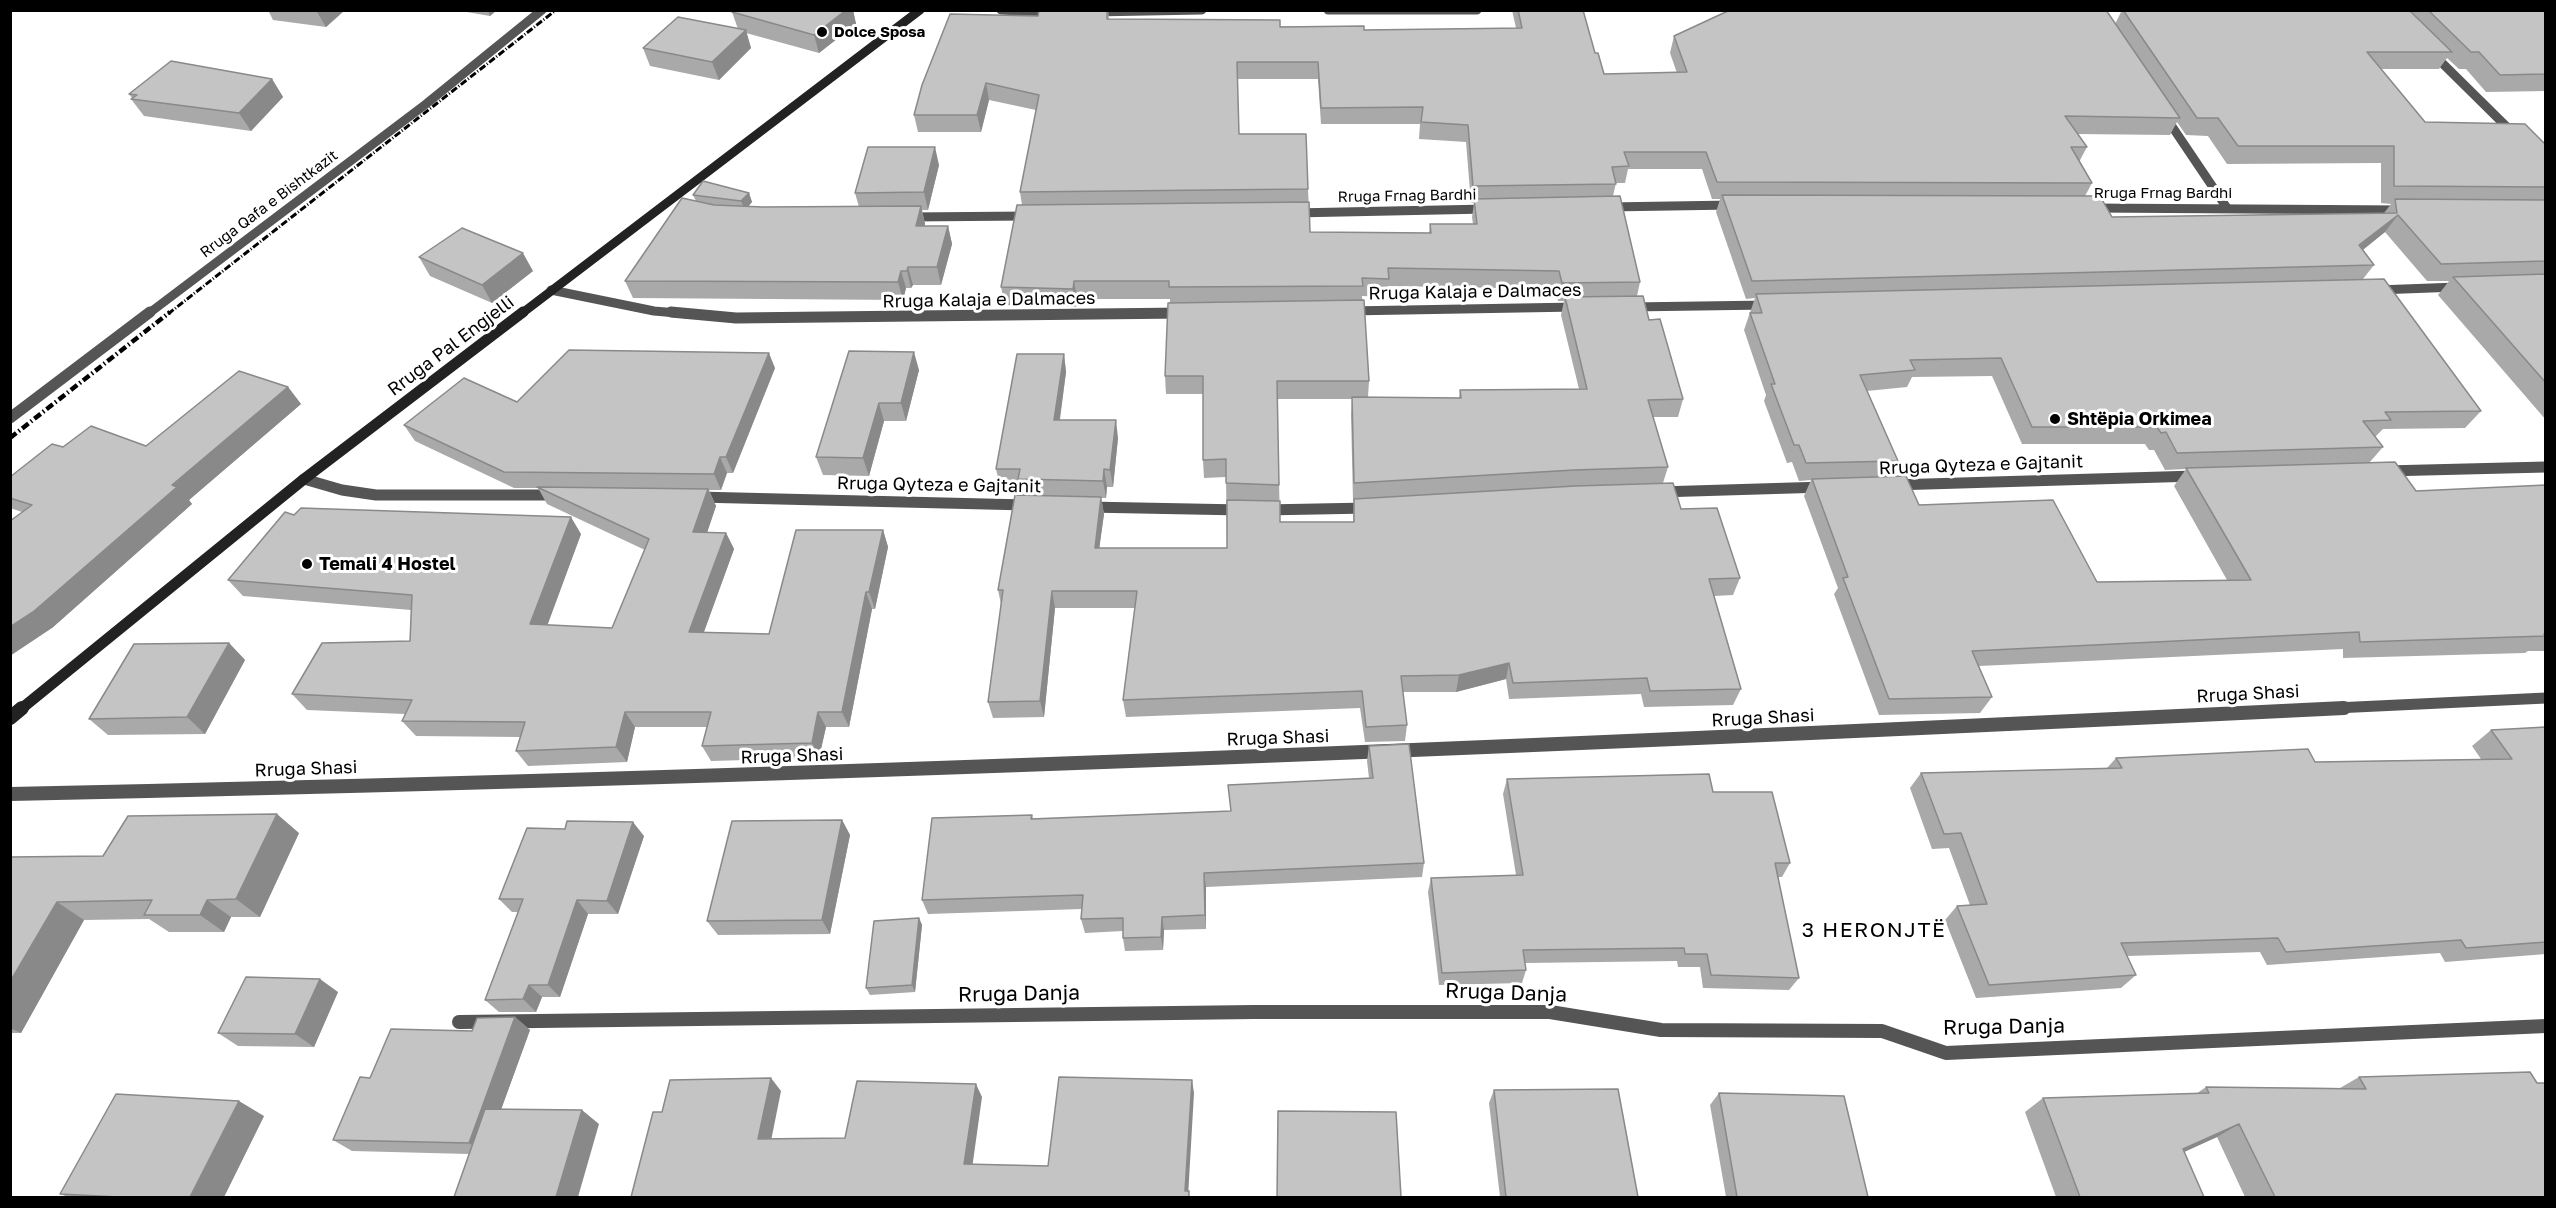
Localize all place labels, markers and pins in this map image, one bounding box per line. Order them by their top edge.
place label: Dolce Sposa [834,23,925,41]
marker: Dolce Sposa [815,25,829,39]
place label: Shtëpia Orkimea [2067,408,2212,430]
marker: Shtëpia Orkimea [2048,412,2062,426]
place label: Temali 4 Hostel [319,553,456,575]
marker: Temali 4 Hostel [300,557,314,571]

